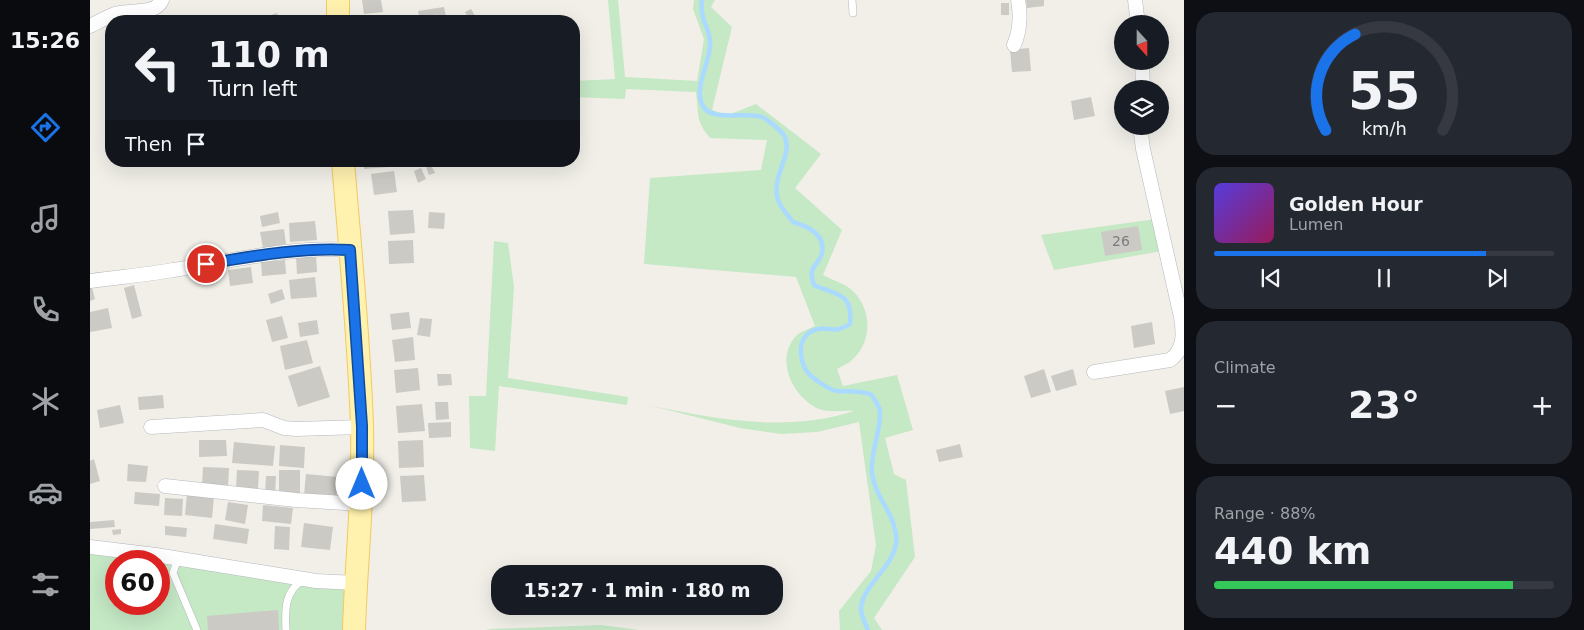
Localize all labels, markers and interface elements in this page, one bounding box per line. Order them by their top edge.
north arrow [1114,15,1169,70]
map controls [1114,15,1169,135]
text: 15:26 [10,28,80,53]
icon: left [125,35,190,100]
text: 110 m [208,35,330,75]
text: 55 [1348,61,1420,121]
text: Turn left [208,76,297,101]
button: layers [1114,80,1169,135]
icon: directions [28,110,63,145]
text: km/h [1361,118,1407,139]
icon: arrive [182,130,210,158]
text: Then [125,133,172,155]
text: Golden Hour [1289,193,1423,215]
icon: music [28,201,63,236]
text: Lumen [1289,215,1343,234]
house number: 26 [1112,233,1130,249]
pin [185,243,227,285]
icon: arrive [192,250,220,278]
icon: previous [1257,264,1285,292]
icon: pause [1370,264,1398,292]
icon: next [1483,264,1511,292]
icon: phone [28,292,63,327]
text: Climate [1214,358,1276,377]
text: 23° [1348,383,1420,427]
icon: climate [28,384,63,419]
text: − [1214,389,1237,422]
text: + [1531,389,1554,422]
position arrow [335,457,387,509]
icon: car [28,475,63,510]
text: Range · 88% [1214,504,1316,523]
text: 440 km [1214,529,1371,573]
speed limit sign: 60 [105,550,170,615]
icon: filters [28,567,63,602]
text: 15:27 · 1 min · 180 m [523,579,751,601]

